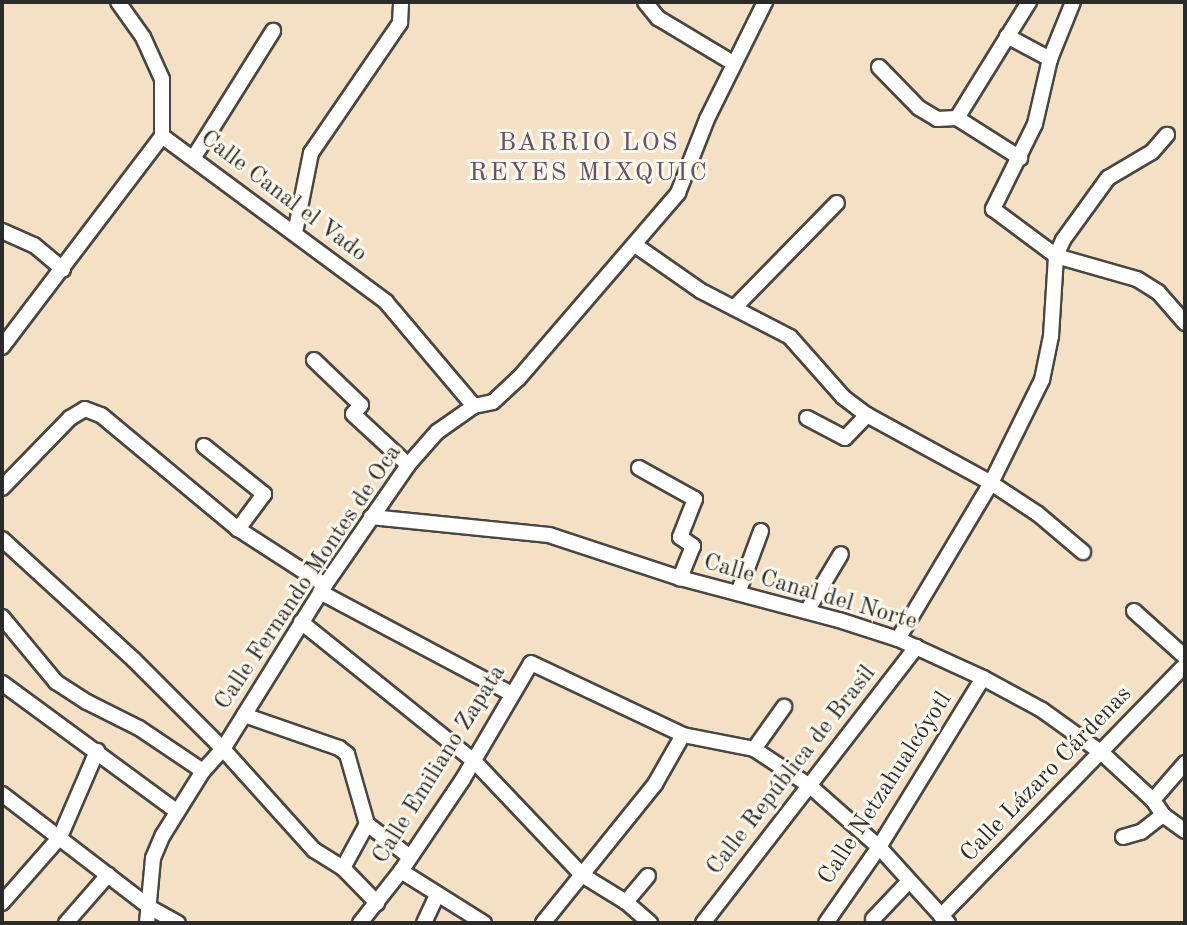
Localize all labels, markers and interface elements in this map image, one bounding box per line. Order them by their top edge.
street label: Calle Canal el Vado [194,125,372,269]
district label: BARRIO LOS REYES MIXQUIC [471,128,707,190]
street label: Calle Fernando Montes de Oca [209,440,409,716]
street label: Calle Canal del Norte [700,549,920,637]
street label: Calle Emiliano Zapata [367,660,513,870]
street label: Calle República de Brasil [701,660,883,882]
street label: Calle Lázaro Cárdenas [955,681,1139,869]
street label: Calle Netzahualcóyotl [813,687,959,891]

